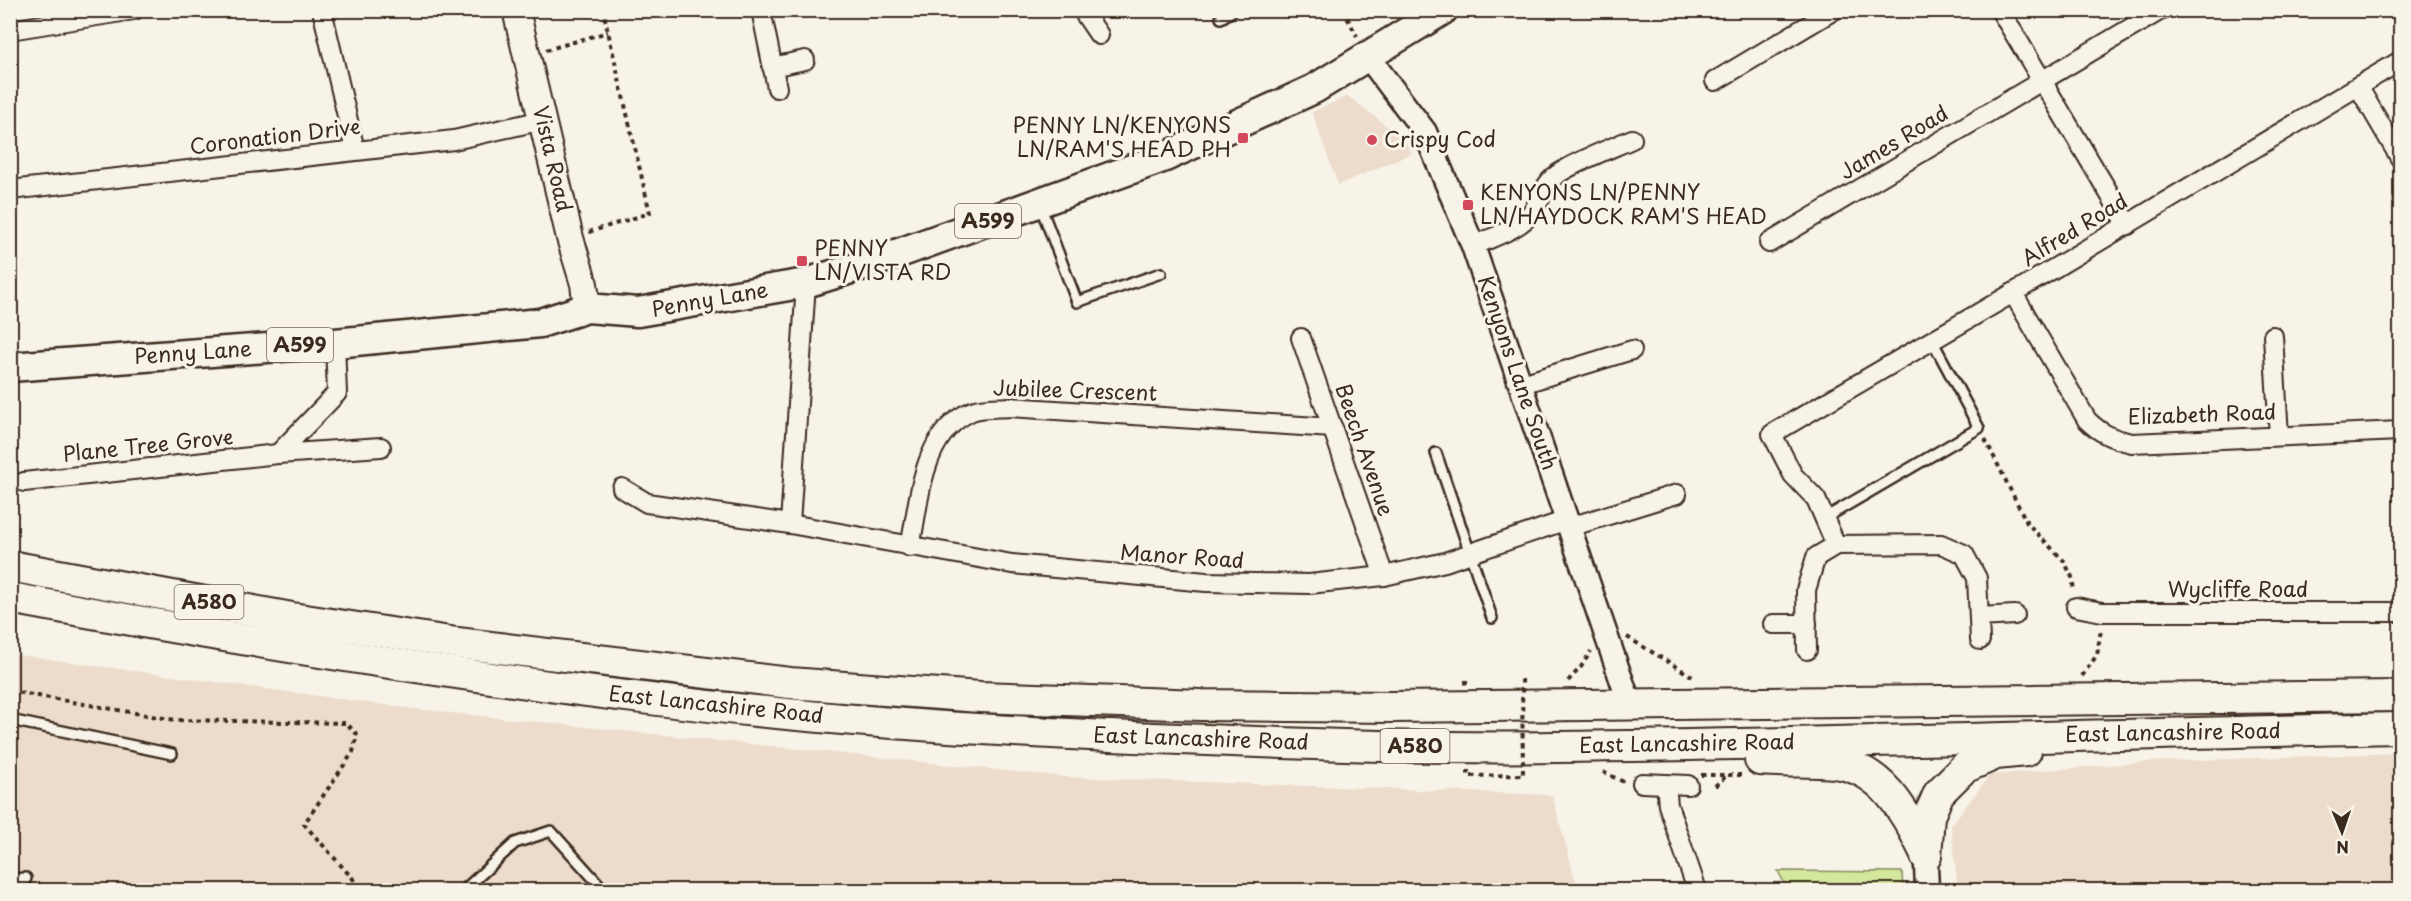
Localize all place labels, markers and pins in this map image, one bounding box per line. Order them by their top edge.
place label: PENNY LN/KENYONS LN/RAM'S HEAD PH [1012,108,1231,164]
place label: Crispy Cod [1384,122,1496,154]
marker: PENNY LN/KENYONS LN/RAM'S HEAD PH [1236,131,1250,145]
marker: Crispy Cod [1365,133,1379,147]
place label: KENYONS LN/PENNY LN/HAYDOCK RAM'S HEAD [1480,175,1767,231]
marker: KENYONS LN/PENNY LN/HAYDOCK RAM'S HEAD [1461,198,1475,212]
place label: PENNY LN/VISTA RD [814,231,951,287]
marker: PENNY LN/VISTA RD [795,254,809,268]

